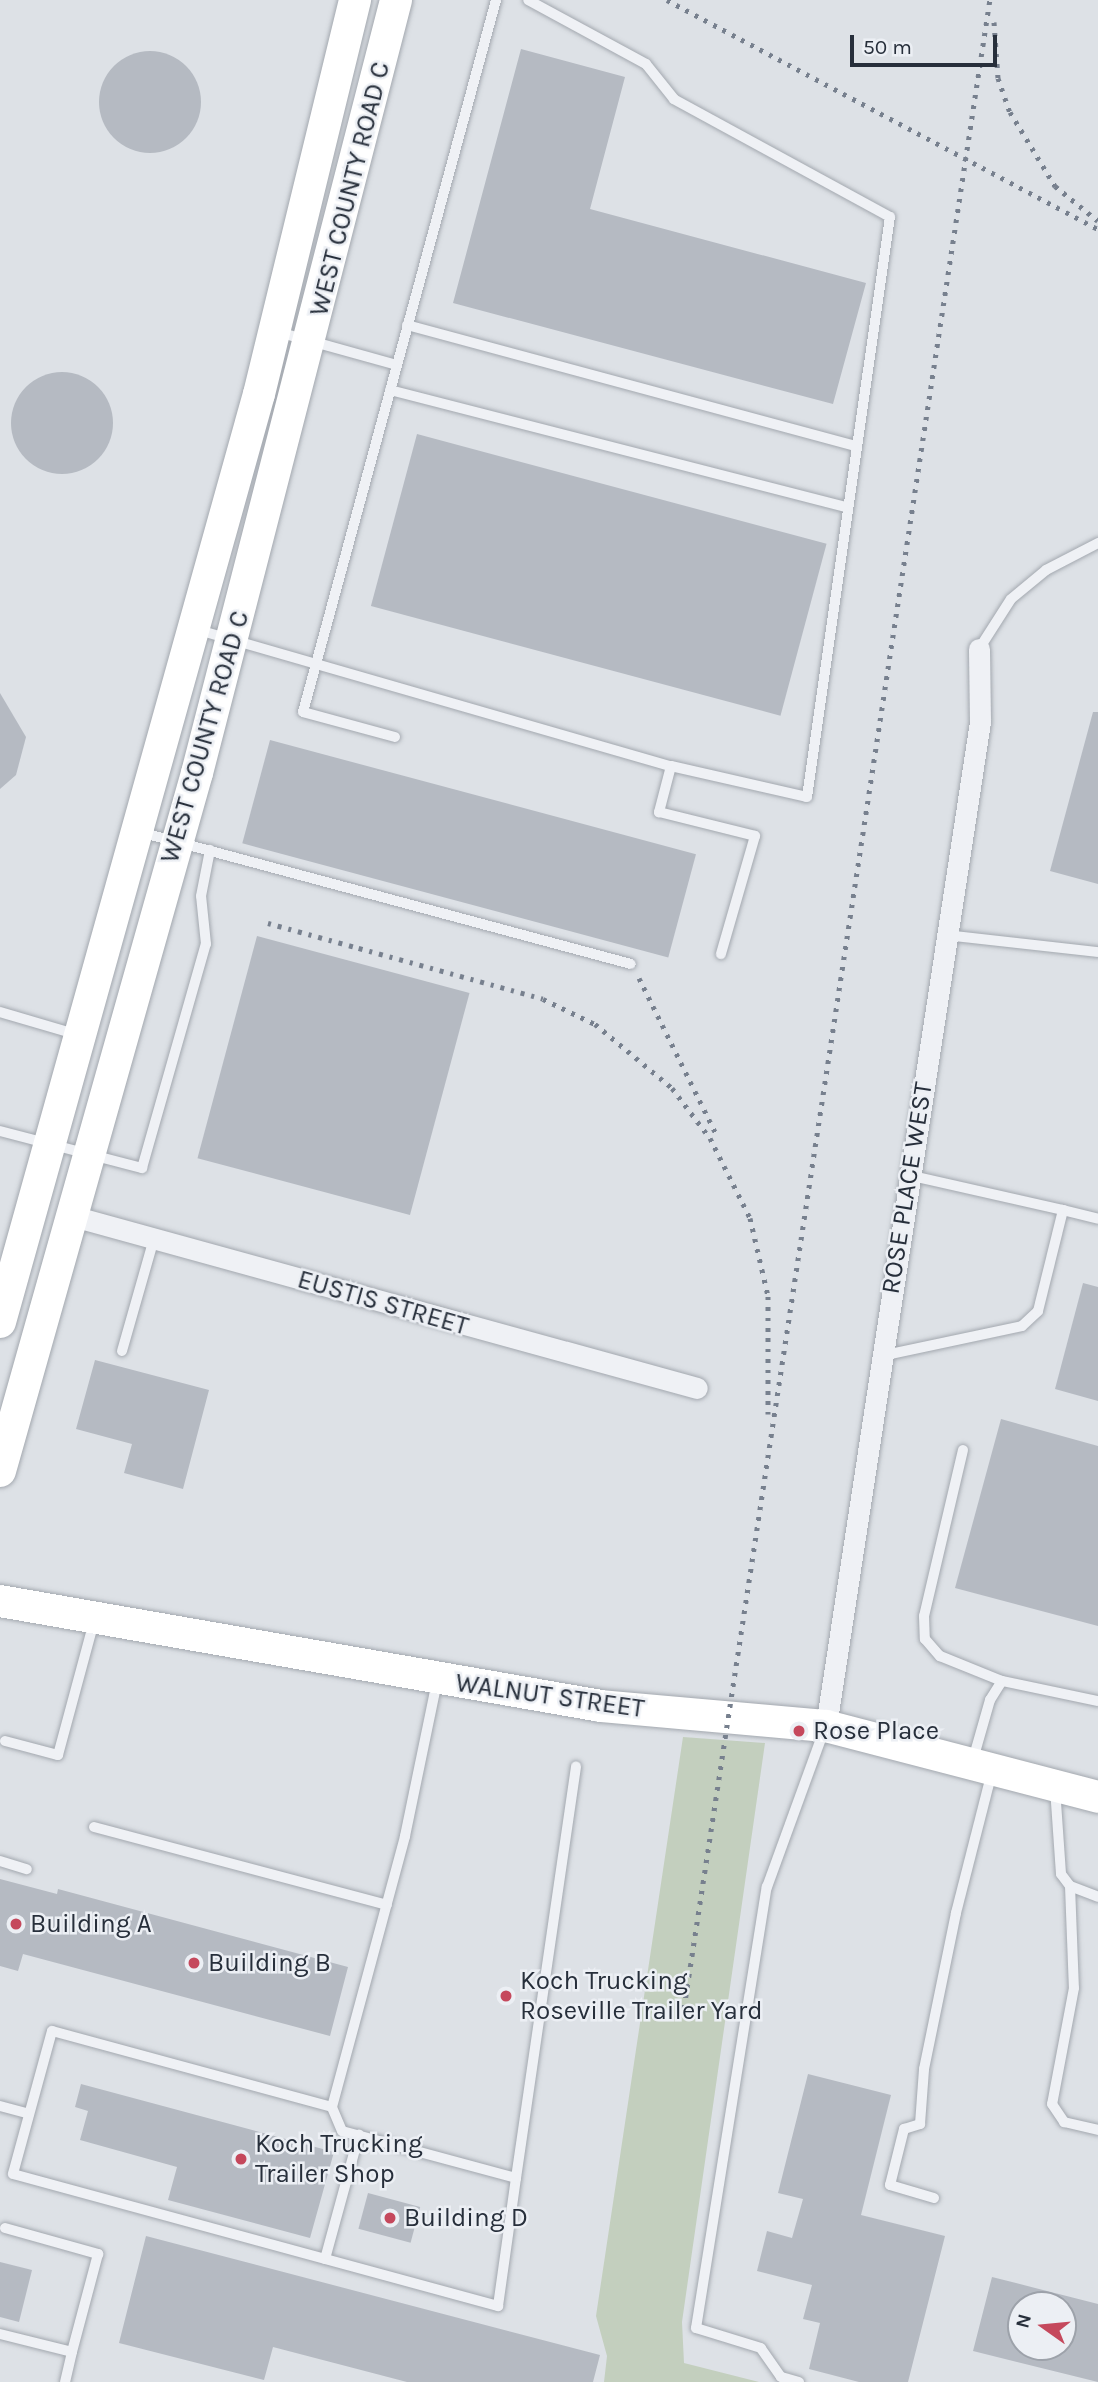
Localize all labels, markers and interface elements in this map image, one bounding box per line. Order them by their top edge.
scale bar [853,21,1000,65]
text: 50 m [863,35,912,59]
street label: WEST COUNTY ROAD C [303,59,397,319]
street label: WEST COUNTY ROAD C [154,607,256,867]
street label: ROSE PLACE WEST [875,1080,939,1296]
street label: EUSTIS STREET [294,1264,472,1342]
street label: WALNUT STREET [454,1667,646,1725]
place label: Rose Place [813,1715,939,1747]
marker: Rose Place [791,1723,807,1739]
place label: Building A [30,1908,152,1940]
marker: Building A [8,1916,24,1932]
place label: Building B [208,1947,331,1979]
marker: Building B [186,1955,202,1971]
place label: Koch Trucking Roseville Trailer Yard [520,1965,763,2026]
marker: Koch Trucking Roseville Trailer Yard [498,1988,514,2004]
place label: Koch Trucking Trailer Shop [255,2128,423,2190]
marker: Koch Trucking Trailer Shop [233,2151,249,2167]
place label: Building D [404,2202,528,2234]
marker: Building D [382,2210,398,2226]
north arrow [1007,2291,1077,2361]
text: N [1011,2312,1036,2331]

